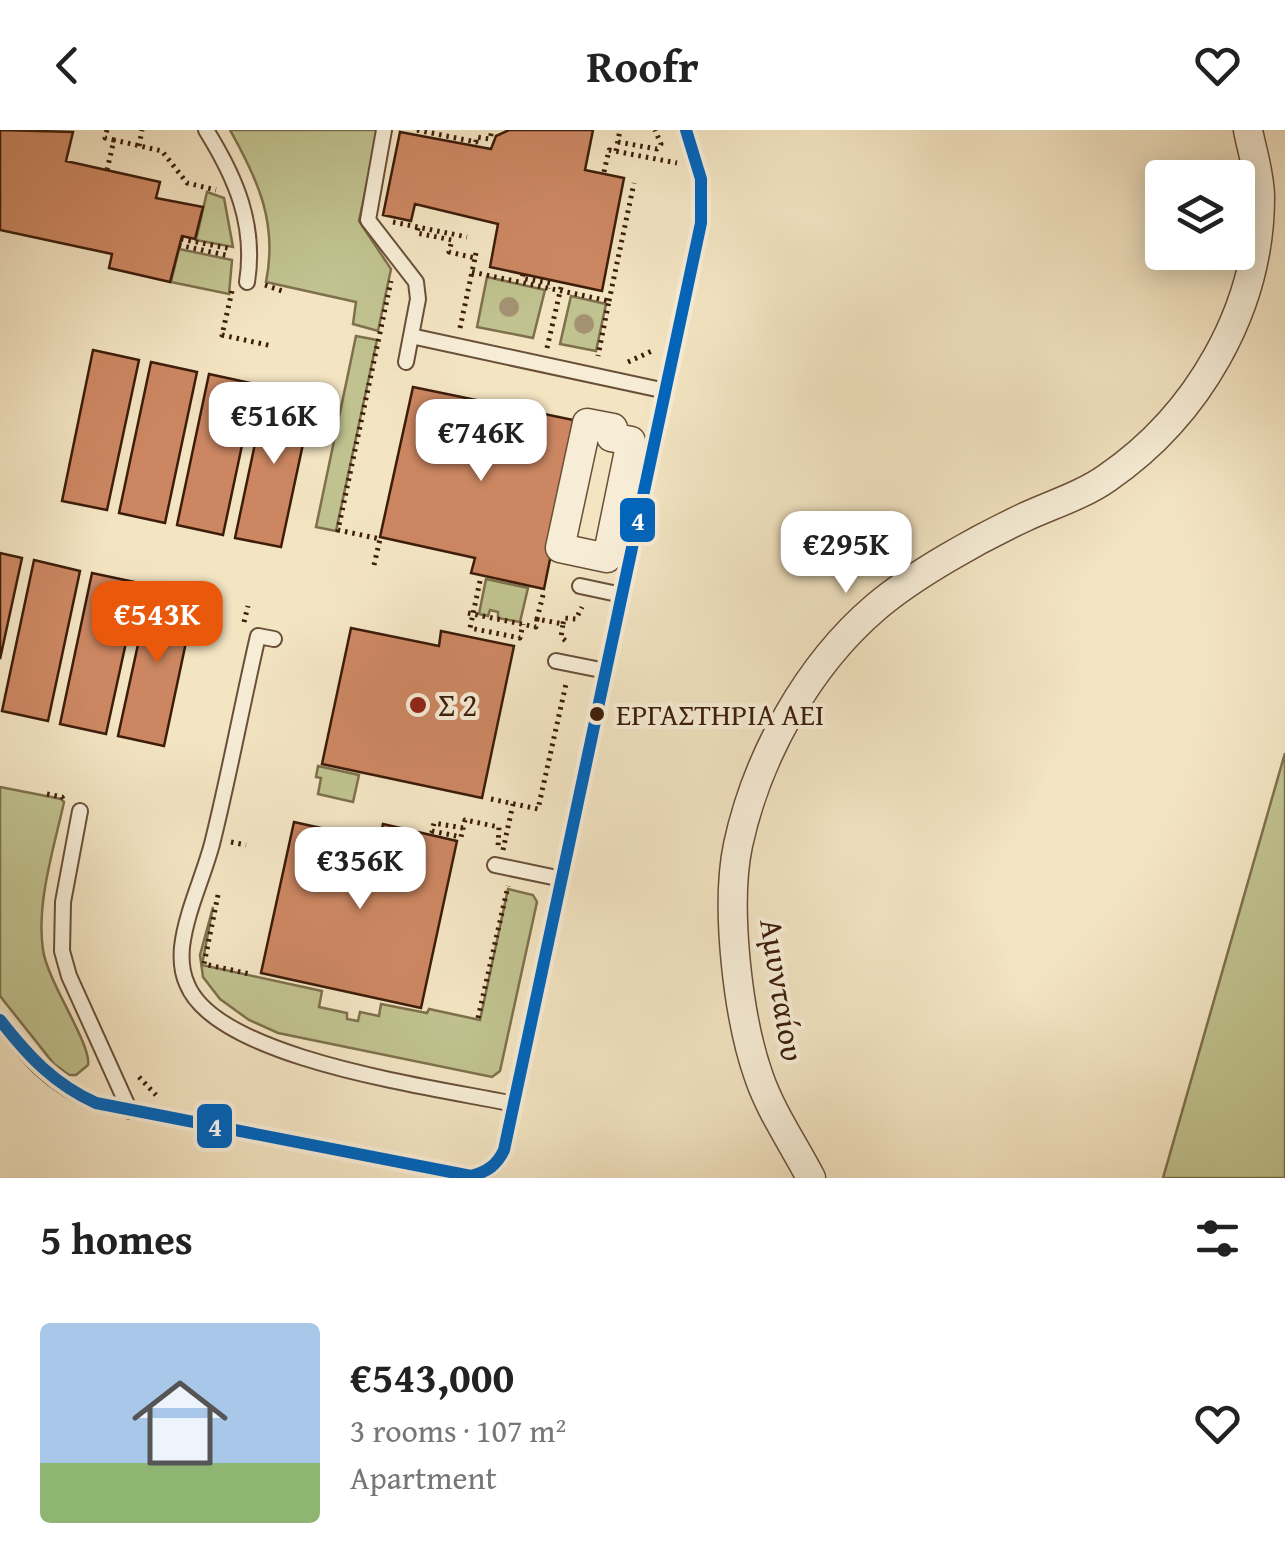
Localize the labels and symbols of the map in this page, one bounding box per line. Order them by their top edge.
pin: €516K [204,382,344,467]
pin: €746K [411,399,551,484]
line badge: 4 [618,496,657,544]
text: 4 [631,499,645,540]
pin: €295K [776,511,916,596]
pin: €543K [87,581,227,666]
place label: Σ 2 [438,681,477,728]
place label: ΕΡΓΑΣΤΗΡΙΑ ΑΕΙ [616,692,825,736]
marker: Σ 2 [407,694,429,716]
marker: ΕΡΓΑΣΤΗΡΙΑ ΑΕΙ [587,704,607,724]
pin: €356K [290,827,430,912]
street label: Αμυνταίου [748,915,817,1065]
line badge: 4 [195,1102,234,1150]
text: 4 [208,1105,222,1146]

